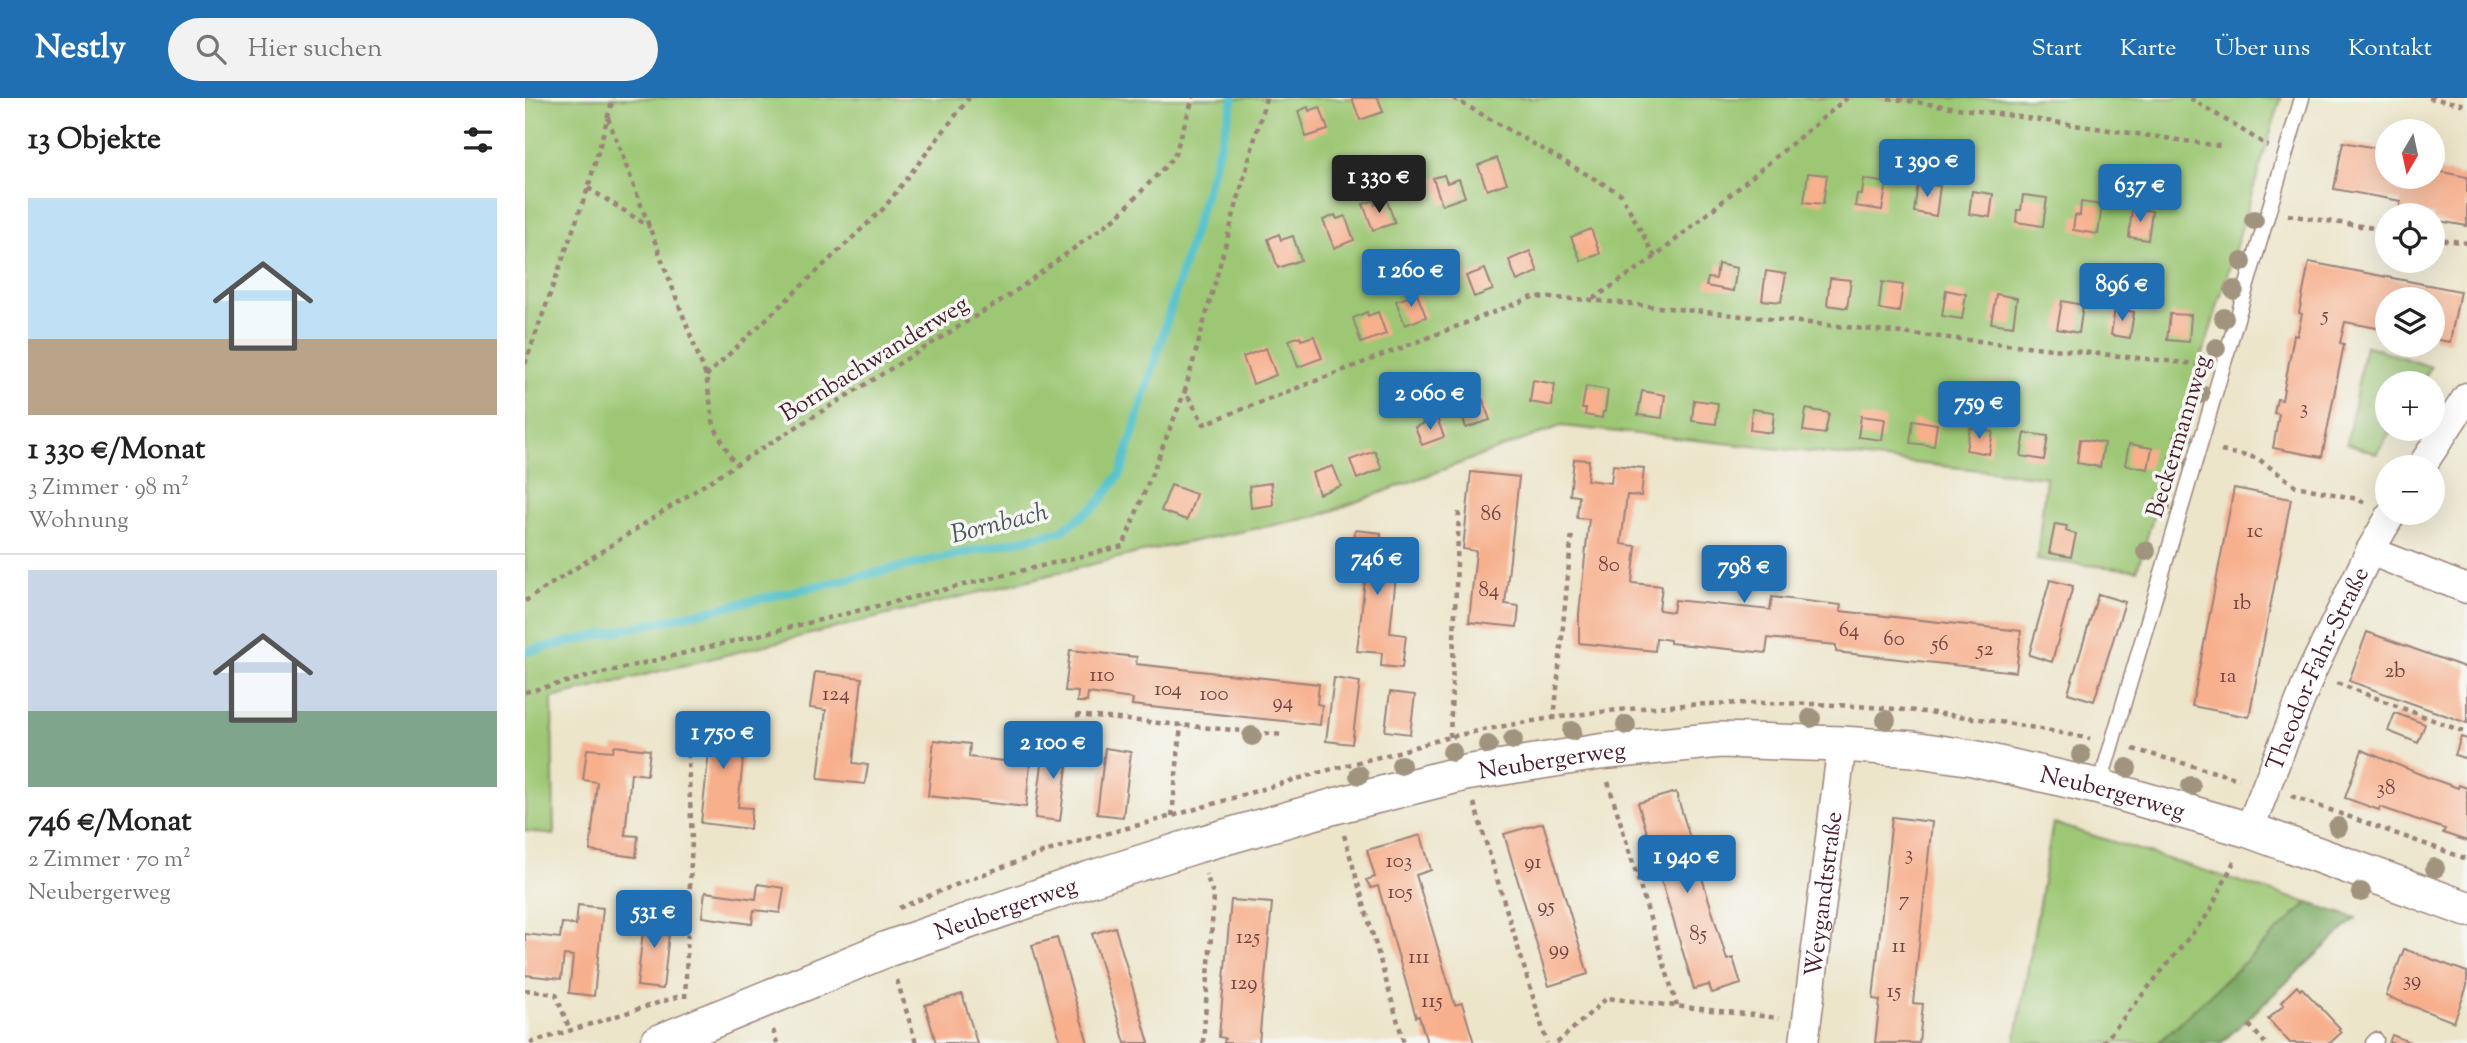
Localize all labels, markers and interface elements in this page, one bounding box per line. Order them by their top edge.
search box [168,18,658,81]
text: Nestly [35,25,126,73]
icon: search [192,30,230,68]
text: Hier suchen [248,31,382,68]
text: Start [2031,32,2082,66]
text: Karte [2120,32,2176,66]
text: Über uns [2214,32,2310,66]
text: Kontakt [2348,32,2432,66]
text: 13 Objekte [28,119,161,162]
north arrow [2375,119,2445,189]
map controls [2375,119,2445,525]
icon: filters [459,121,497,159]
pin: 1 390 € [1862,140,1992,199]
text: 1 390 € [1895,145,1959,178]
pin: 1 330 € [1314,156,1444,215]
text: 1 330 € [1348,161,1410,194]
pin: 637 € [2091,164,2189,224]
text: 637 € [2114,170,2166,203]
button: locate [2375,203,2445,273]
icon: home [200,243,326,369]
pin: 1 260 € [1346,250,1476,309]
text: 1 260 € [1378,255,1444,288]
pin: 896 € [2073,264,2171,323]
text: 896 € [2095,269,2149,302]
button: layers [2375,287,2445,357]
street label: Bornbachwanderweg [774,288,976,431]
house number: 5 [2320,301,2329,331]
street label: Beckermannweg [2139,351,2221,522]
button: + [2375,371,2445,441]
pin: 2 060 € [1365,372,1495,432]
text: 2 060 € [1395,378,1465,411]
pin: 759 € [1930,382,2028,441]
text: 759 € [1954,387,2004,420]
house number: 3 [2300,394,2308,424]
text: 1 330 €/Monat [28,429,205,472]
button: − [2375,455,2445,525]
text: 3 Zimmer · 98 m² [28,472,189,505]
water label: Bornbach [947,494,1052,554]
house number: 86 [1481,500,1501,530]
text: Wohnung [28,505,128,538]
house number: 1c [2247,517,2263,547]
pin: 746 € [1328,538,1426,597]
text: 746 € [1351,543,1403,576]
pin: 798 € [1695,546,1793,605]
house number: 80 [1598,551,1620,581]
text: 798 € [1718,551,1770,584]
street label: Theodor-Fahr-Straße [2259,562,2379,777]
house number: 84 [1479,576,1499,606]
house number: 1b [2233,589,2251,619]
icon: home [200,615,326,741]
house number: 64 [1839,616,1859,646]
house number: 60 [1883,625,1905,655]
house number: 56 [1930,630,1949,660]
house number: 52 [1975,635,1994,665]
house number: 2b [2384,657,2406,687]
house number: 110 [1089,661,1115,691]
house number: 1a [2220,662,2237,692]
house number: 104 [1154,675,1182,705]
house number: 124 [822,680,850,710]
house number: 100 [1199,680,1229,710]
house number: 94 [1273,688,1293,718]
pin: 1 750 € [658,712,788,771]
text: 1 750 € [691,717,755,750]
pin: 2 100 € [988,722,1118,781]
text: 2 100 € [1020,727,1086,760]
street label: Neubergerweg [1476,734,1628,790]
street label: Neubergerweg [2036,759,2189,830]
house number: 38 [2377,774,2395,804]
text: 746 €/Monat [28,801,192,844]
street label: Weygandtstraße [1798,810,1852,979]
pin: 1 940 € [1622,836,1752,895]
house number: 3 [1905,840,1913,870]
text: 1 940 € [1654,841,1720,874]
text: 2 Zimmer · 70 m² [28,844,191,877]
house number: 103 [1386,847,1412,877]
house number: 91 [1524,848,1542,878]
street label: Neubergerweg [930,870,1082,950]
text: Neubergerweg [28,877,171,910]
house number: 105 [1387,878,1413,908]
house number: 7 [1899,886,1910,916]
pin: 531 € [605,890,703,950]
house number: 95 [1537,892,1555,922]
text: 531 € [632,896,676,929]
house number: 85 [1689,920,1707,950]
house number: 125 [1236,923,1260,953]
house number: 11 [1892,932,1906,962]
house number: 99 [1549,935,1569,965]
house number: 111 [1408,943,1430,973]
house number: 39 [2403,966,2421,996]
house number: 129 [1230,969,1258,999]
house number: 15 [1887,977,1901,1007]
house number: 115 [1421,987,1443,1017]

